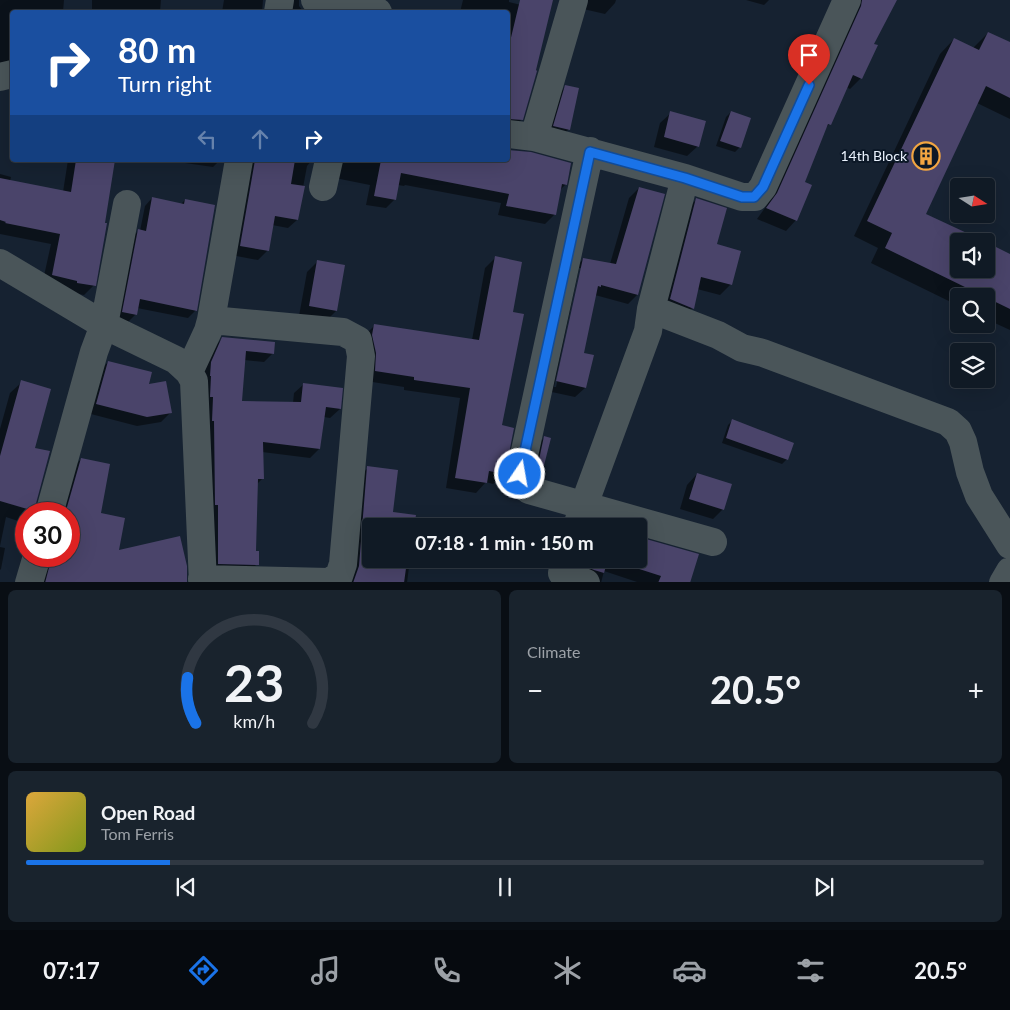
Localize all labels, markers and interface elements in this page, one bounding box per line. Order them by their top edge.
text: 80 m [118,28,196,70]
icon: right [35,30,100,95]
pin [788,34,830,85]
icon: arrive [795,41,823,69]
text: Turn right [118,70,212,97]
icon: left [193,125,221,153]
icon: ahead [246,125,274,153]
icon: right [299,125,327,153]
building icon: 14th Block [911,141,941,171]
place label: 14th Block [840,147,908,164]
north arrow [950,178,995,222]
map controls [950,178,995,388]
button: sound [950,233,995,278]
button: search [950,288,995,333]
button: layers [950,343,995,388]
position arrow [493,447,545,499]
speed limit sign: 30 [15,502,80,567]
text: 07:18 · 1 min · 150 m [415,531,594,554]
text: Climate [527,642,580,661]
text: 23 [224,651,285,713]
text: 20.5° [710,666,801,712]
text: − [527,673,543,707]
text: + [968,673,984,707]
text: km/h [234,710,275,732]
text: Open Road [101,801,195,824]
text: Tom Ferris [101,824,174,843]
icon: previous [172,873,200,901]
icon: pause [491,873,519,901]
icon: next [810,873,838,901]
icon: directions [186,953,221,988]
icon: music [308,953,343,988]
icon: phone [429,953,464,988]
icon: climate [550,953,585,988]
icon: car [672,953,707,988]
icon: filters [793,953,828,988]
text: 07:17 [43,957,100,984]
text: 20.5° [914,957,967,984]

